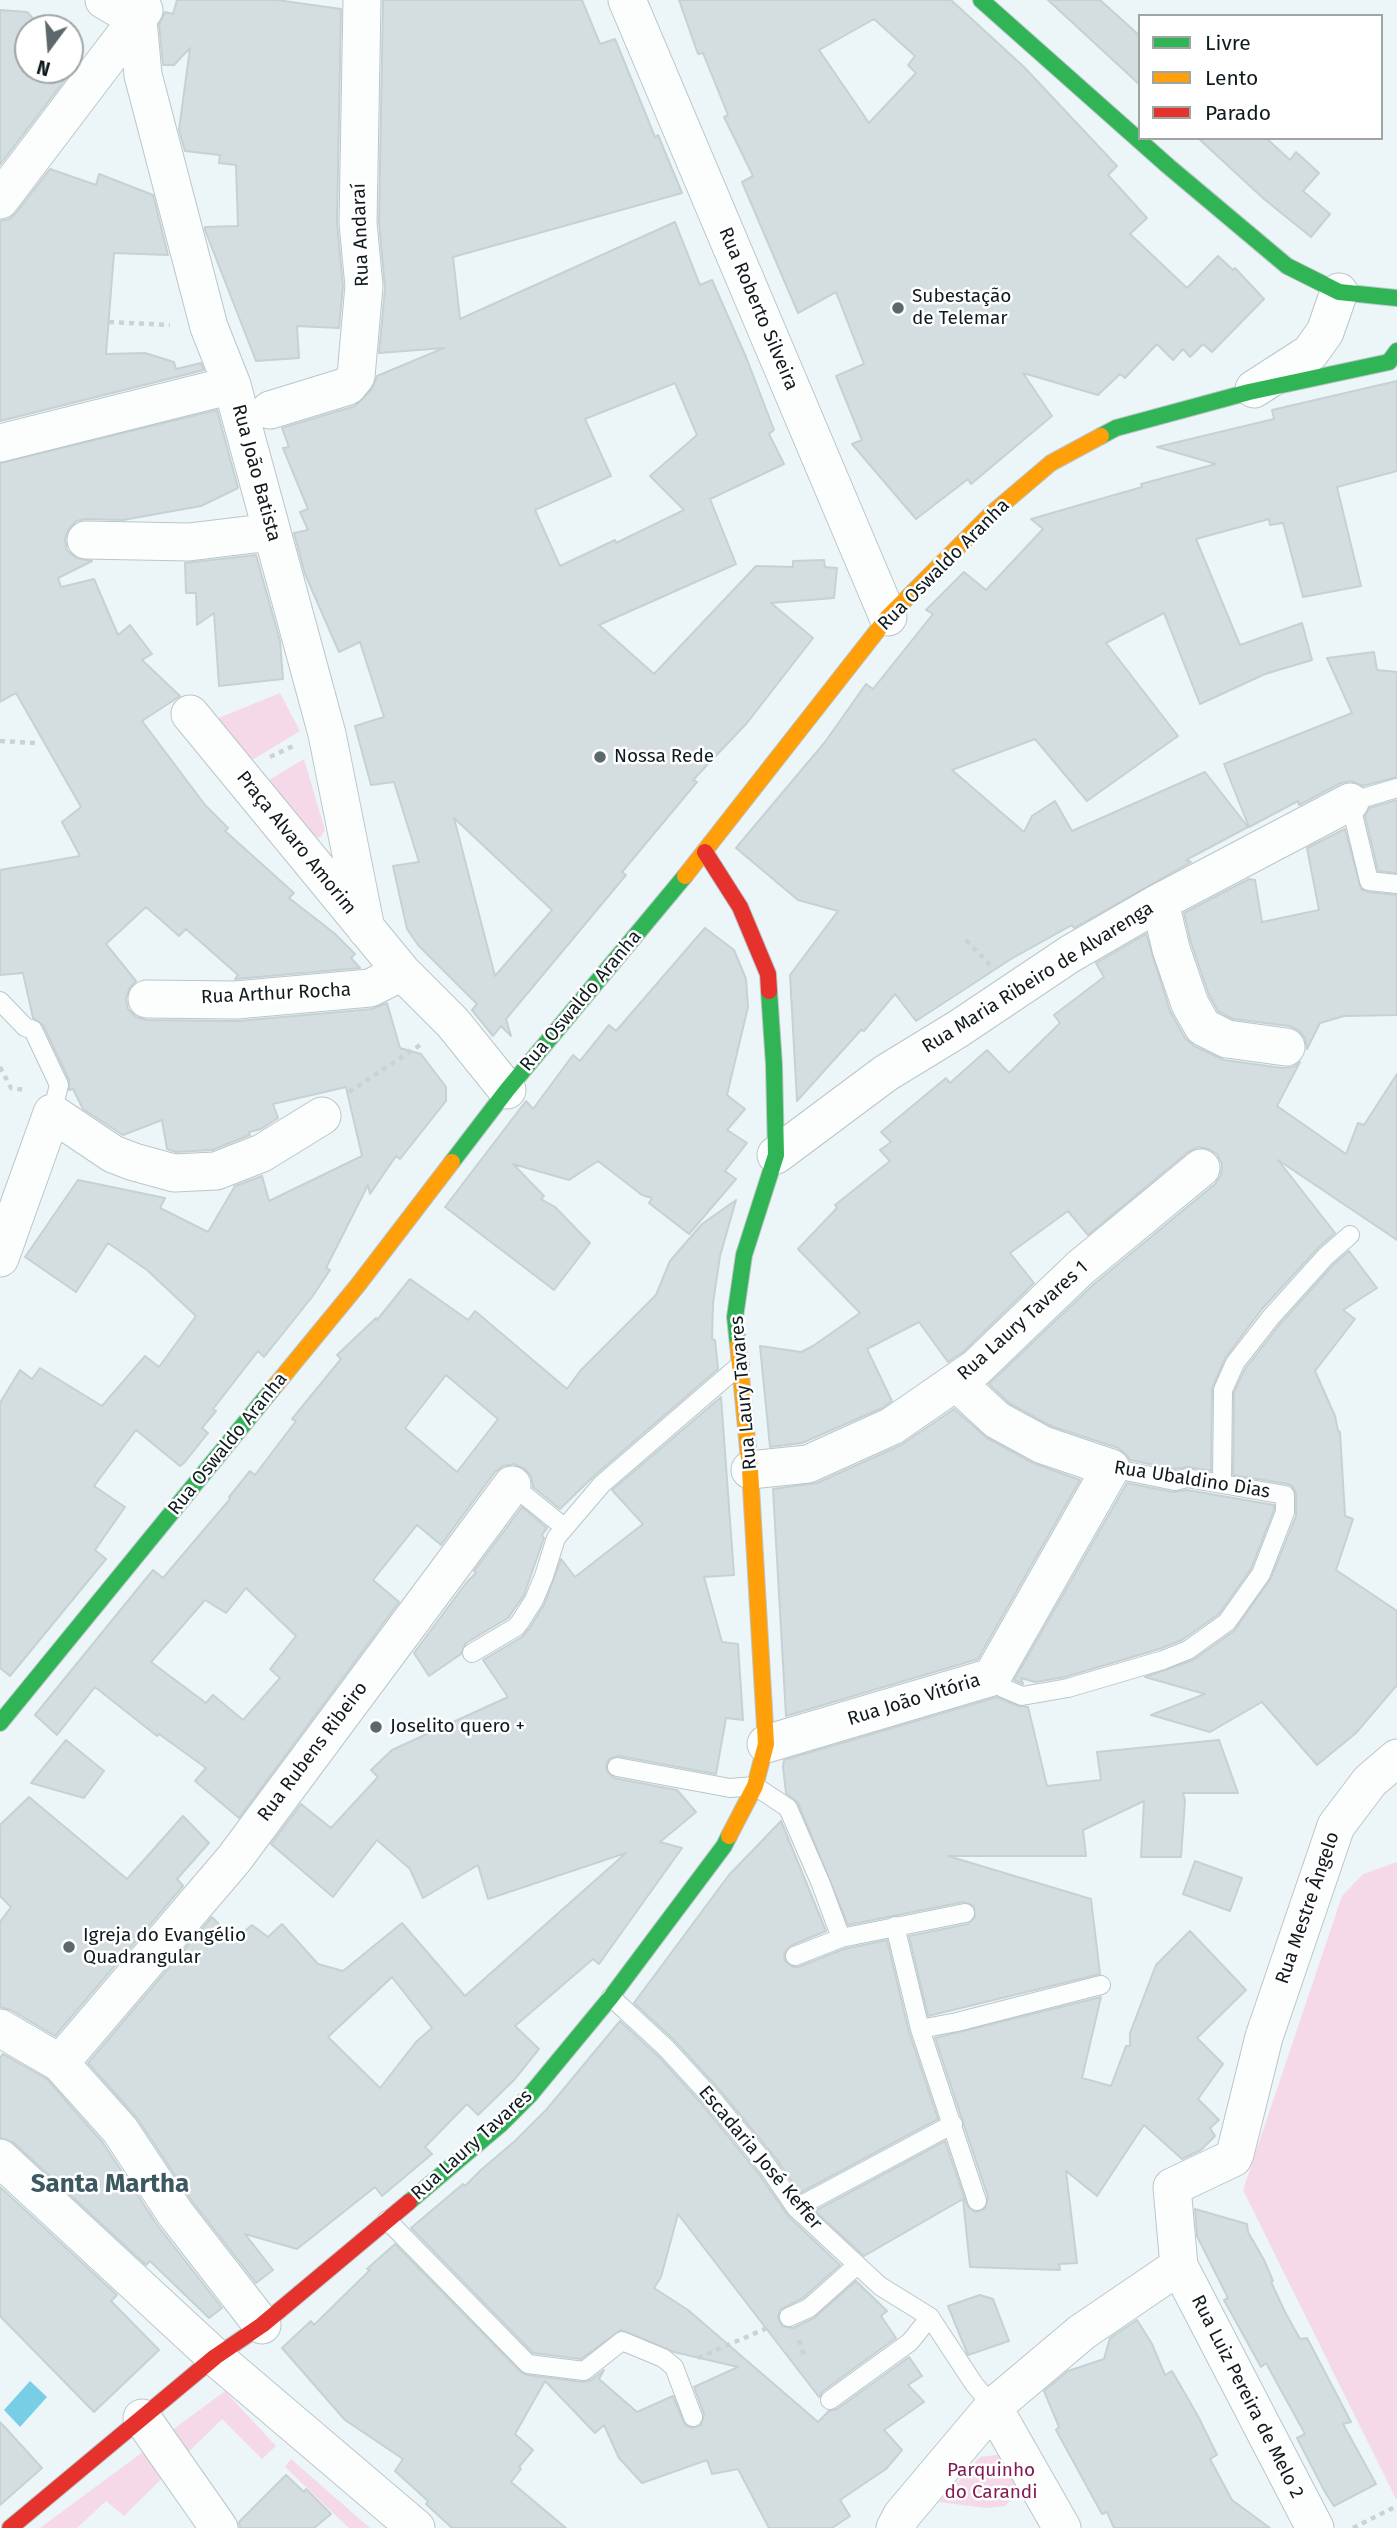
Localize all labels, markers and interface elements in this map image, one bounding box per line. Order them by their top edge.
north arrow [14,14,84,84]
legend [1138,14,1383,140]
text: Livre [1205,30,1251,56]
text: N [34,55,53,81]
text: Lento [1205,65,1258,91]
text: Parado [1205,100,1271,126]
street label: Rua Andaraí [348,183,374,287]
street label: Rua Roberto Silveira [713,224,803,394]
place label: Subestação de Telemar [912,286,1011,330]
marker: Subestação de Telemar [890,300,906,316]
street label: Rua João Batista [227,402,285,544]
street label: Rua Oswaldo Aranha [873,494,1015,636]
place label: Nossa Rede [614,746,714,768]
marker: Nossa Rede [592,749,608,765]
street label: Praça Alvaro Amorim [231,767,361,919]
street label: Rua Maria Ribeiro de Alvarenga [918,897,1158,1059]
street label: Rua Oswaldo Aranha [515,926,647,1076]
street label: Rua Arthur Rocha [200,979,352,1009]
street label: Rua Laury Tavares 1 [953,1256,1093,1386]
street label: Rua Laury Tavares [726,1315,762,1471]
street label: Rua Oswaldo Aranha [164,1368,292,1520]
street label: Rua Ubaldino Dias [1112,1456,1272,1504]
street label: Rua João Vitória [845,1669,983,1731]
street label: Rua Rubens Ribeiro [253,1678,373,1826]
place label: Joselito quero + [390,1716,525,1738]
marker: Joselito quero + [368,1719,384,1735]
street label: Rua Mestre Ângelo [1271,1829,1345,1987]
place label: Igreja do Evangélio Quadrangular [83,1925,246,1969]
marker: Igreja do Evangélio Quadrangular [61,1939,77,1955]
street label: Escadaria José Keffer [693,2082,827,2234]
street label: Rua Laury Tavares [407,2085,537,2205]
district label: Santa Martha [31,2169,189,2201]
street label: Rua Luiz Pereira de Melo 2 [1186,2292,1308,2502]
park label: Parquinho do Carandi [944,2460,1038,2504]

